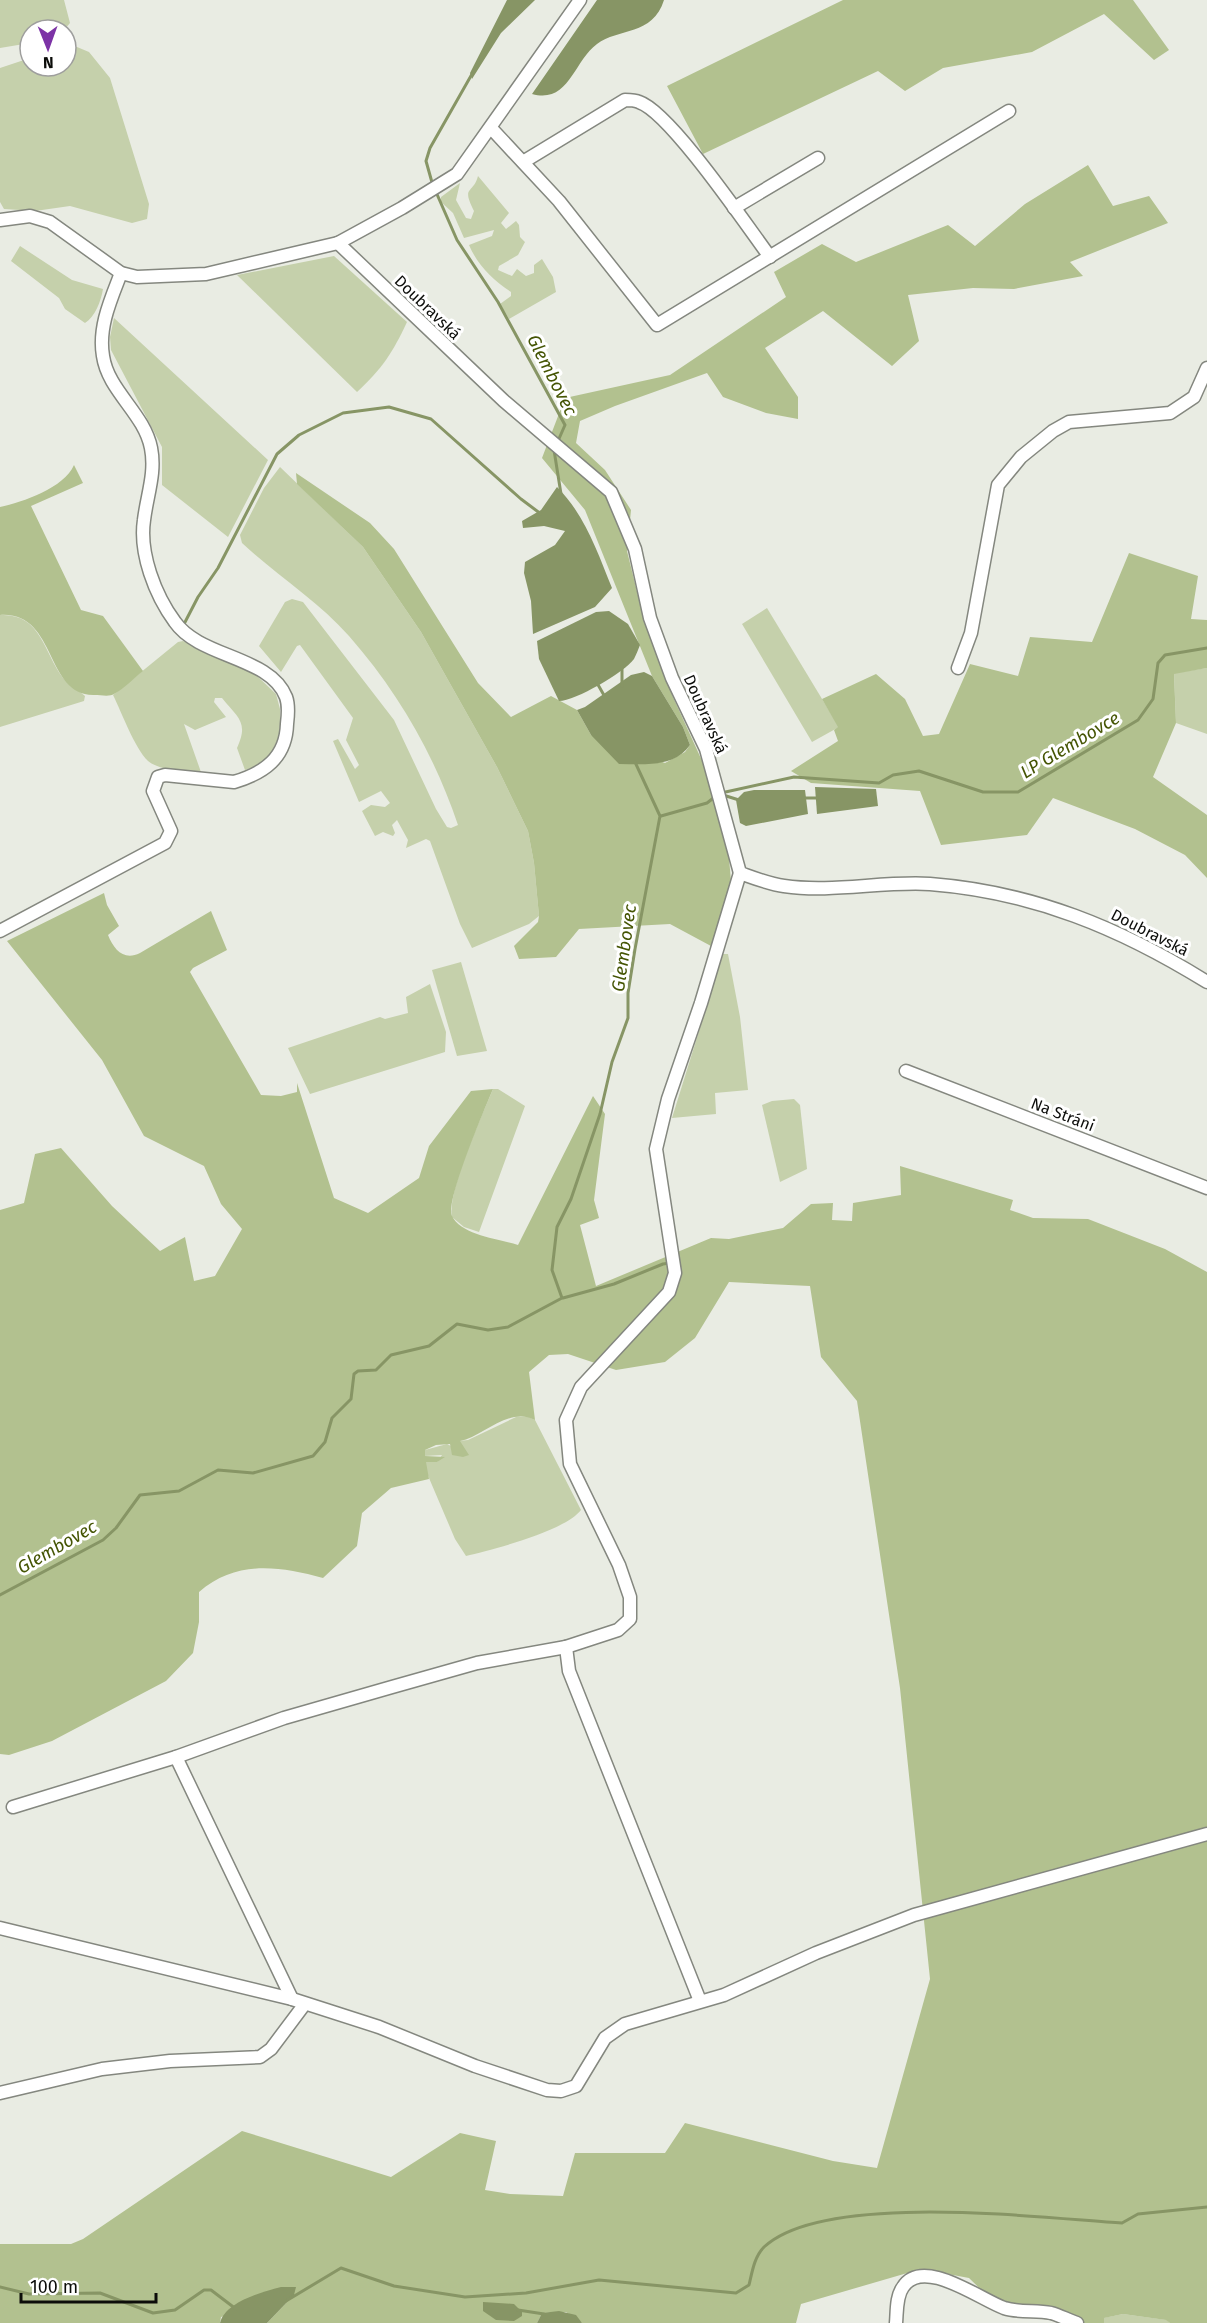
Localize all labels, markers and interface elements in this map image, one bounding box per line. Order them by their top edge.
north arrow [18,18,78,78]
text: N [43,53,54,72]
street label: Doubravská [391,271,465,344]
water label: Glembovec [522,331,582,420]
street label: Doubravská [680,672,731,757]
water label: LP Glembovce [1016,707,1124,783]
water label: Glembovec [607,902,641,993]
street label: Doubravská [1108,905,1192,960]
street label: Na Stráni [1028,1094,1097,1135]
water label: Glembovec [13,1515,101,1579]
scale bar [21,2266,156,2304]
text: 100 m [30,2276,78,2298]

